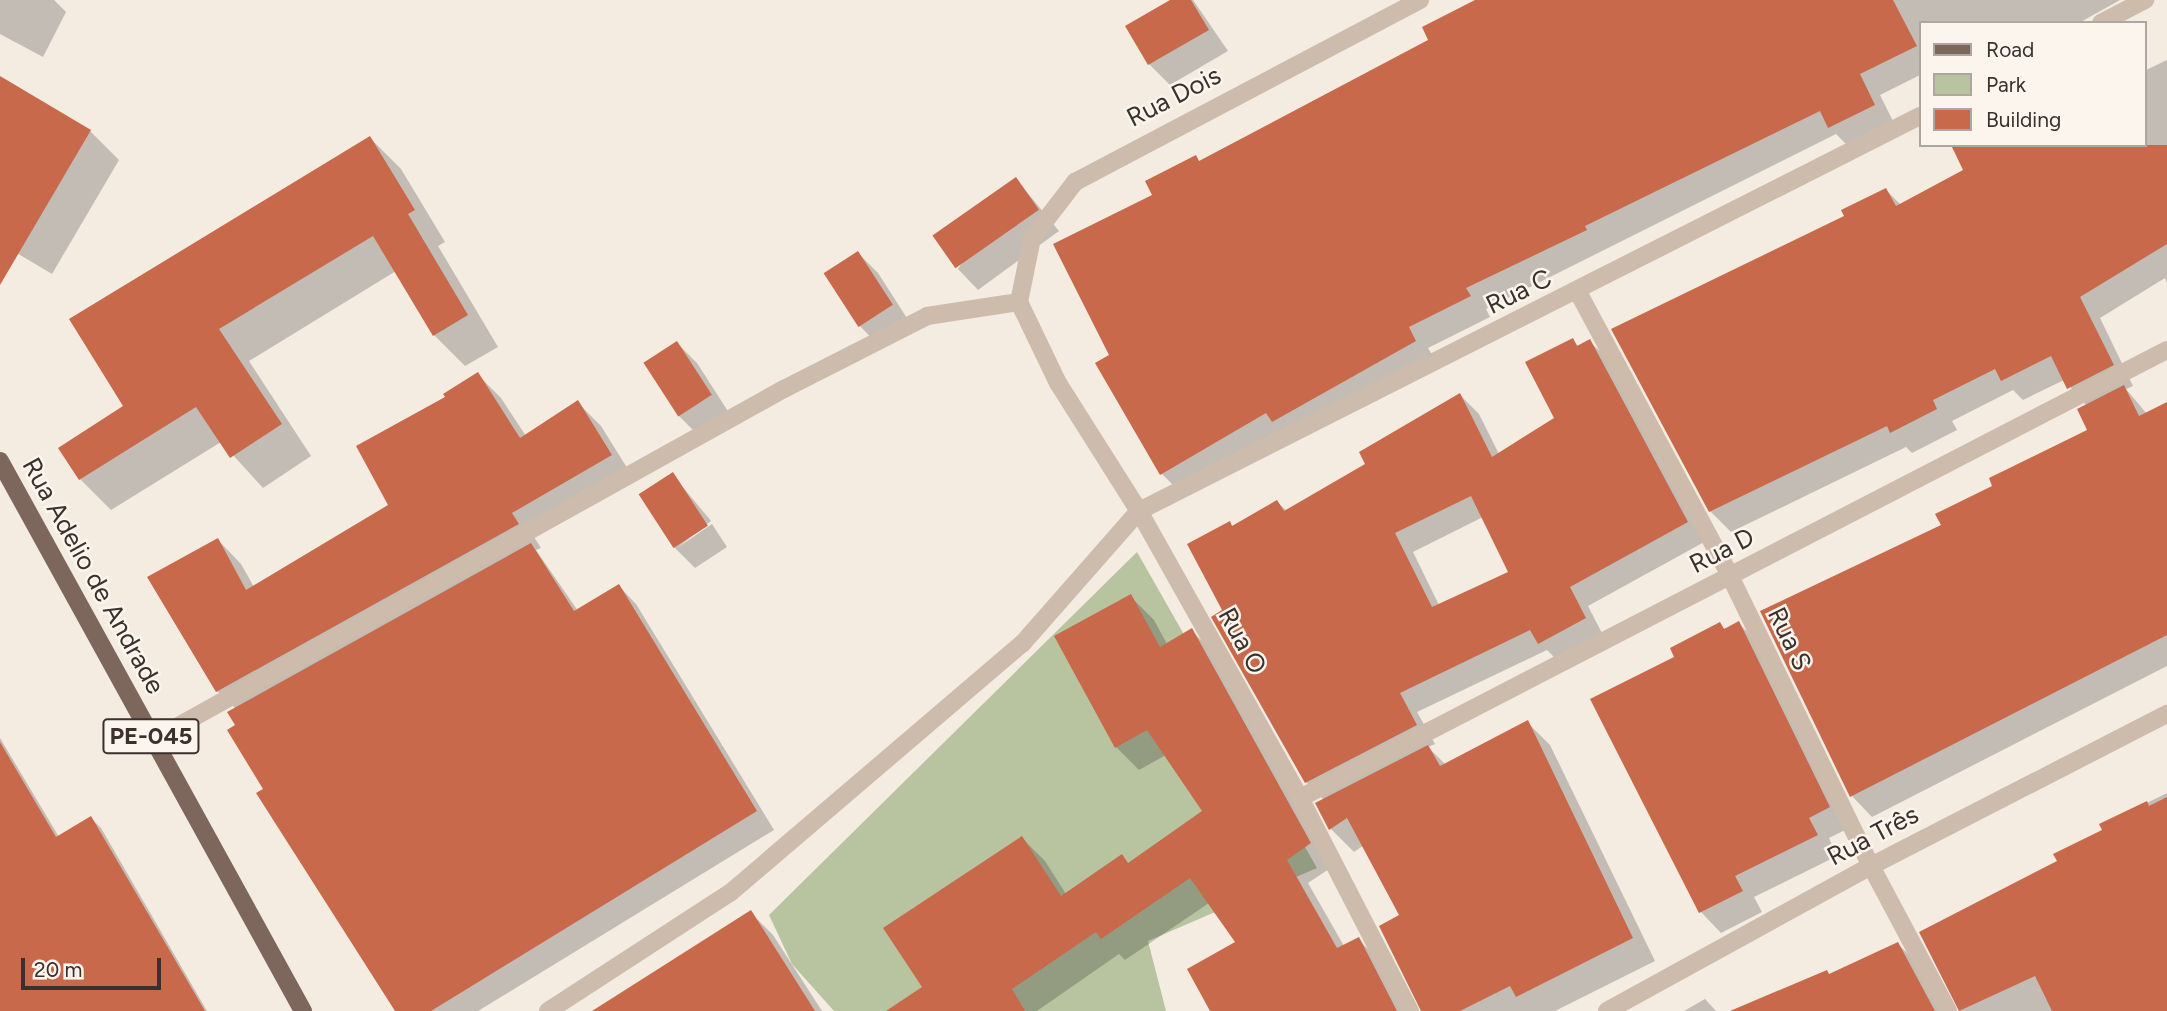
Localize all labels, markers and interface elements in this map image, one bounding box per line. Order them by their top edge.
legend [1918,21,2146,147]
text: Road [1986,37,2034,62]
street label: Rua Dois [1122,60,1226,134]
text: Park [1986,72,2026,97]
text: Building [1986,107,2061,132]
street label: Rua C [1481,263,1557,321]
street label: Rua Adelio de Andrade [15,452,171,700]
street label: Rua D [1684,522,1760,580]
street label: Rua S [1760,602,1818,676]
street label: Rua O [1211,603,1273,679]
road number: PE-045 [102,716,200,756]
street label: Rua Três [1822,799,1924,873]
scale bar [24,944,164,988]
text: 20 m [34,957,82,982]

